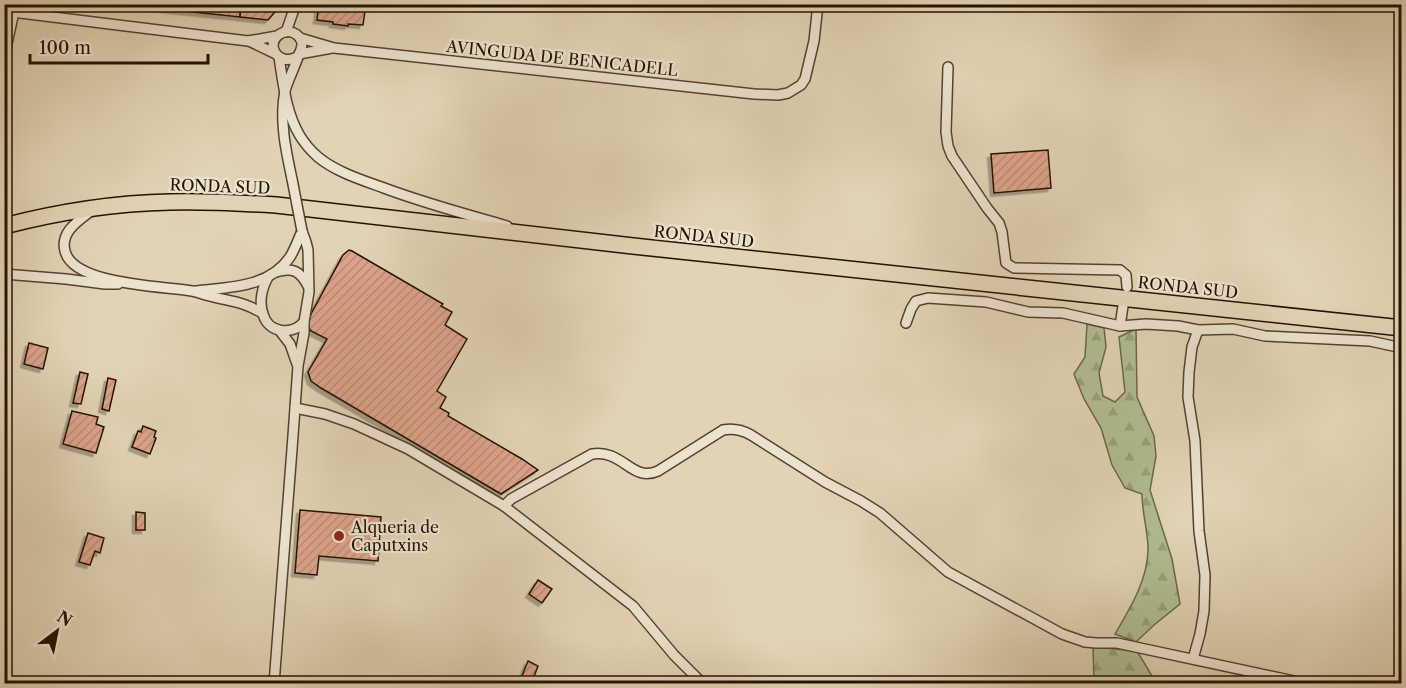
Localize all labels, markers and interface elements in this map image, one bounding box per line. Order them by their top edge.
scale bar [30,27,208,65]
street label: AVINGUDA DE BENICADELL [444,36,679,80]
text: 100 m [39,37,91,59]
street label: RONDA SUD [169,174,271,198]
street label: RONDA SUD [653,221,755,251]
street label: RONDA SUD [1137,272,1239,302]
place label: Alqueria de Caputxins [350,517,439,555]
marker: Alqueria de Caputxins [332,529,346,543]
north arrow [27,601,87,661]
text: N [54,606,76,630]

